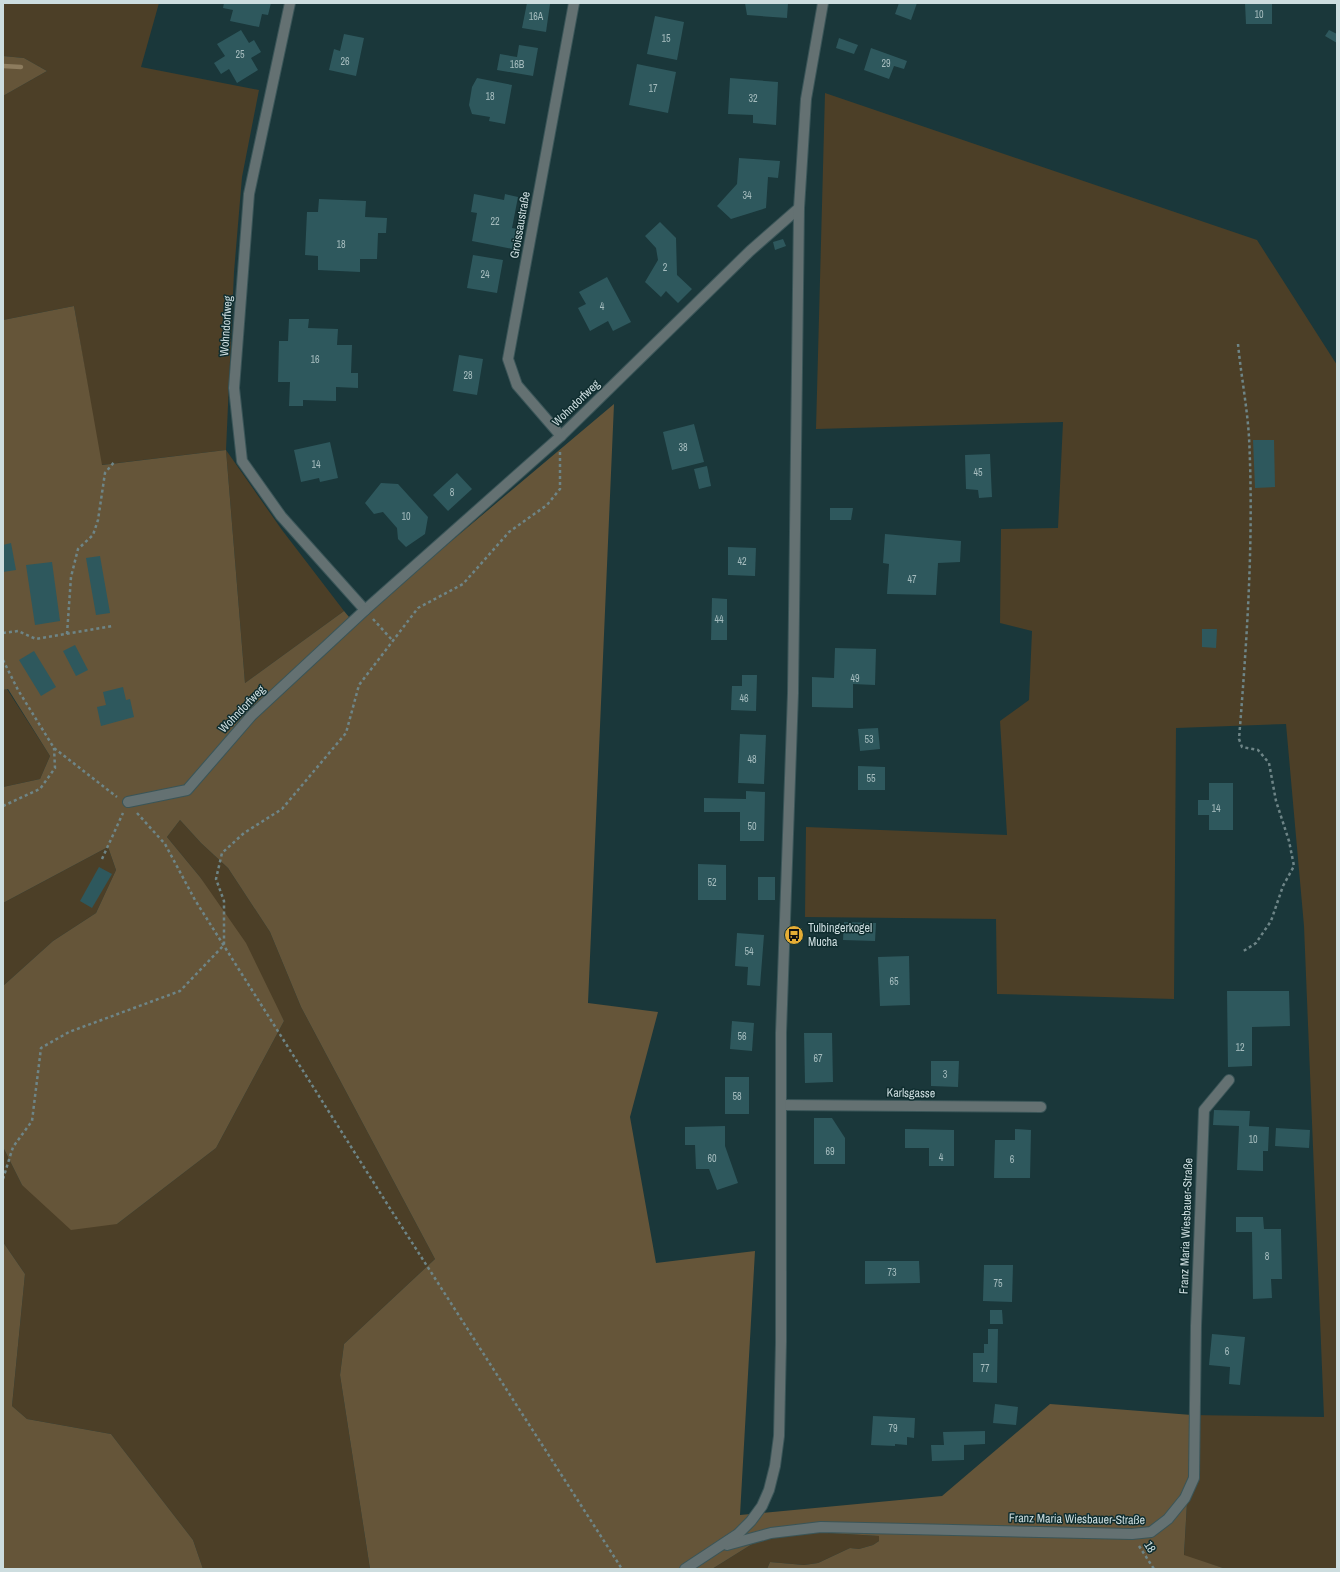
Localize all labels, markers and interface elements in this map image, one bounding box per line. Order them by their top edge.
house number: 10 [1254,8,1264,21]
house number: 16A [529,10,544,23]
house number: 15 [661,32,671,45]
house number: 25 [235,48,245,61]
house number: 26 [340,55,350,68]
house number: 29 [881,57,891,70]
house number: 16B [510,58,525,71]
house number: 17 [648,82,658,95]
house number: 18 [485,90,495,103]
house number: 32 [748,92,758,105]
house number: 34 [742,189,752,202]
street label: Groissaustraße [506,190,534,260]
house number: 22 [490,215,500,228]
house number: 18 [336,238,346,251]
house number: 2 [663,261,668,274]
house number: 24 [480,268,490,281]
street label: Wohndorfweg [216,295,236,357]
house number: 4 [600,300,605,313]
house number: 16 [310,353,320,366]
house number: 28 [463,369,473,382]
street label: Wohndorfweg [549,376,604,430]
house number: 38 [678,441,688,454]
house number: 14 [311,458,321,471]
house number: 45 [973,466,983,479]
house number: 8 [450,486,455,499]
house number: 10 [401,510,411,523]
house number: 42 [737,555,747,568]
house number: 47 [907,573,917,586]
house number: 44 [714,613,724,626]
house number: 49 [850,672,860,685]
street label: Wohndorfweg [215,681,269,736]
house number: 46 [739,692,749,705]
house number: 53 [864,733,874,746]
house number: 48 [747,753,757,766]
house number: 55 [866,772,876,785]
house number: 14 [1211,802,1221,815]
house number: 50 [747,820,757,833]
house number: 52 [707,876,717,889]
place label: Tulbingerkogel Mucha [808,920,872,950]
bus stop icon: Tulbingerkogel Mucha [783,924,805,946]
house number: 54 [744,945,754,958]
house number: 65 [889,975,899,988]
house number: 56 [737,1030,747,1043]
house number: 12 [1235,1041,1245,1054]
house number: 67 [813,1052,823,1065]
house number: 3 [943,1068,948,1081]
street label: Karlsgasse [887,1085,935,1101]
house number: 58 [732,1090,742,1103]
house number: 10 [1248,1133,1258,1146]
house number: 69 [825,1145,835,1158]
house number: 4 [939,1151,944,1164]
house number: 60 [707,1152,717,1165]
house number: 6 [1010,1153,1015,1166]
street label: Franz Maria Wiesbauer-Straße [1176,1158,1196,1294]
house number: 8 [1265,1250,1270,1263]
house number: 73 [887,1266,897,1279]
house number: 75 [993,1277,1003,1290]
house number: 6 [1225,1345,1230,1358]
house number: 77 [980,1362,990,1375]
house number: 79 [888,1422,898,1435]
street label: Franz Maria Wiesbauer-Straße [1009,1510,1145,1528]
street label: 18 [1140,1538,1160,1556]

